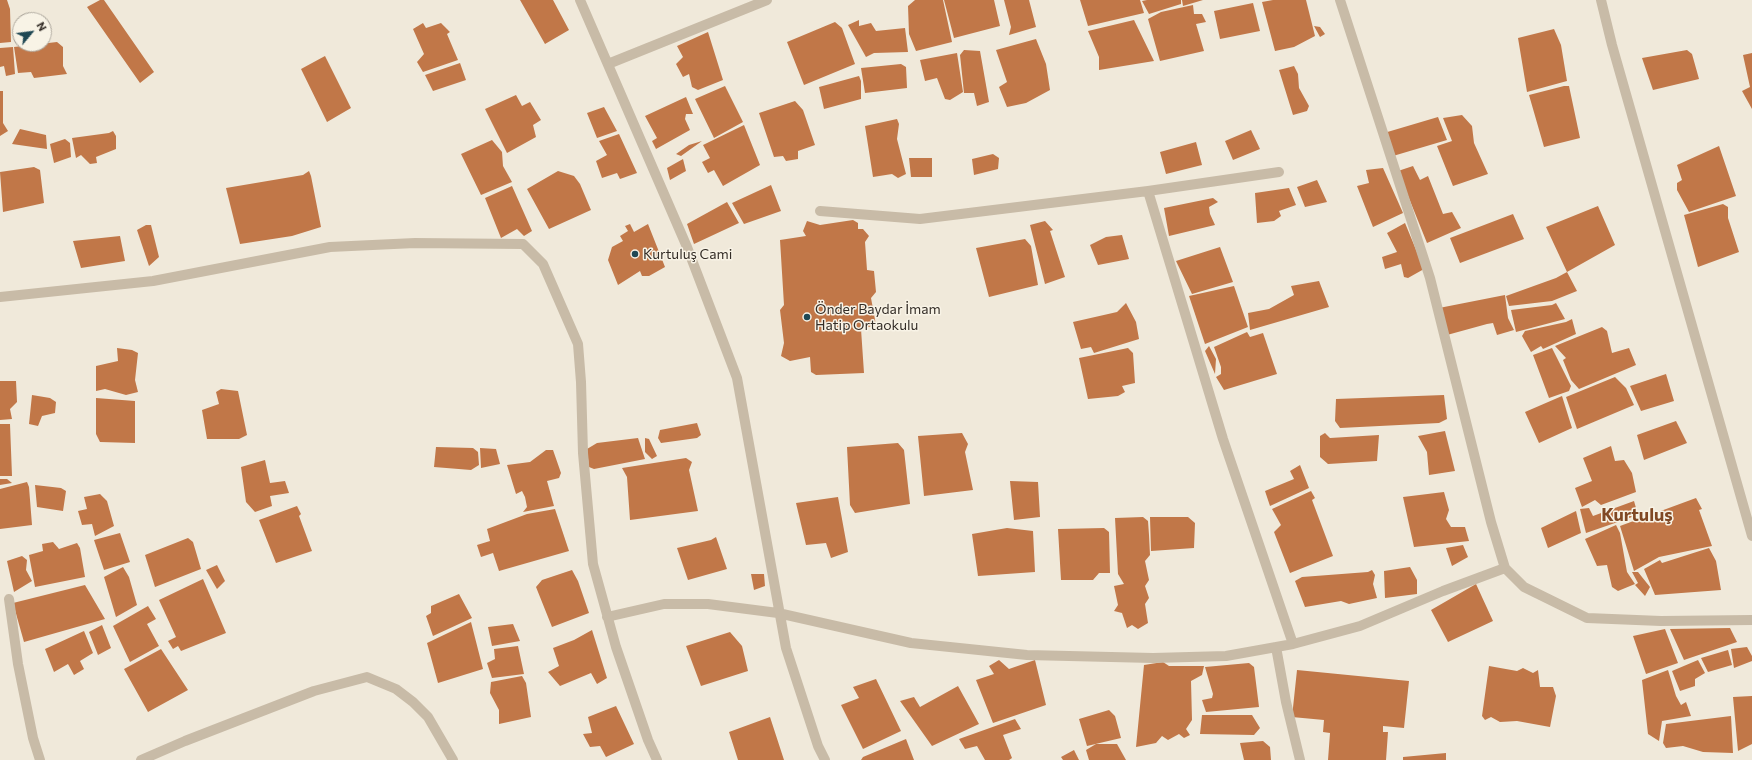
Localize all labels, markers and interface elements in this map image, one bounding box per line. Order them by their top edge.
north arrow [12,12,52,52]
text: N [34,20,50,33]
place label: Kurtuluş Cami [643,246,732,262]
marker: Kurtuluş Cami [630,249,640,259]
place label: Önder Baydar İmam Hatip Ortaokulu [815,301,941,334]
marker: Önder Baydar İmam Hatip Ortaokulu [802,312,812,322]
district label: Kurtuluş [1601,504,1673,526]

